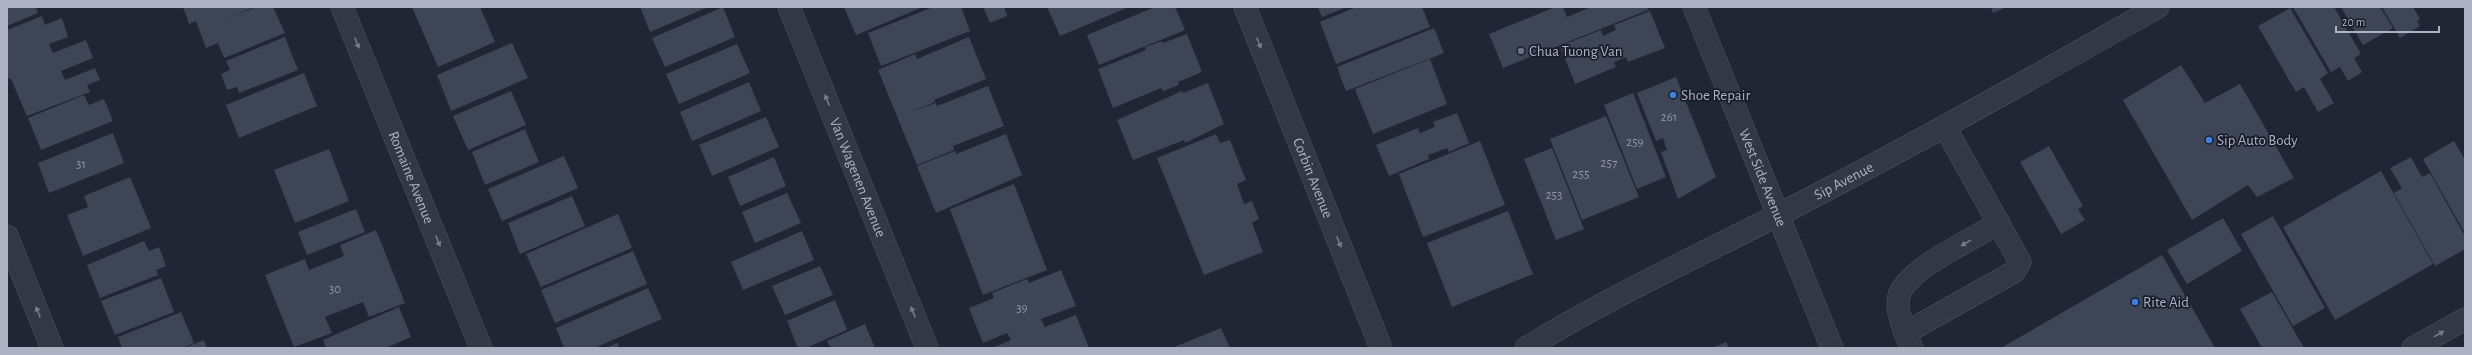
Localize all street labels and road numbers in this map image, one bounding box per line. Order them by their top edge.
street label: Van Wagenen Avenue [827,116,888,240]
street label: West Side Avenue [1736,127,1789,229]
street label: Romaine Avenue [385,129,437,226]
street label: Corbin Avenue [1290,136,1335,220]
street label: Sip Avenue [1812,159,1876,203]

